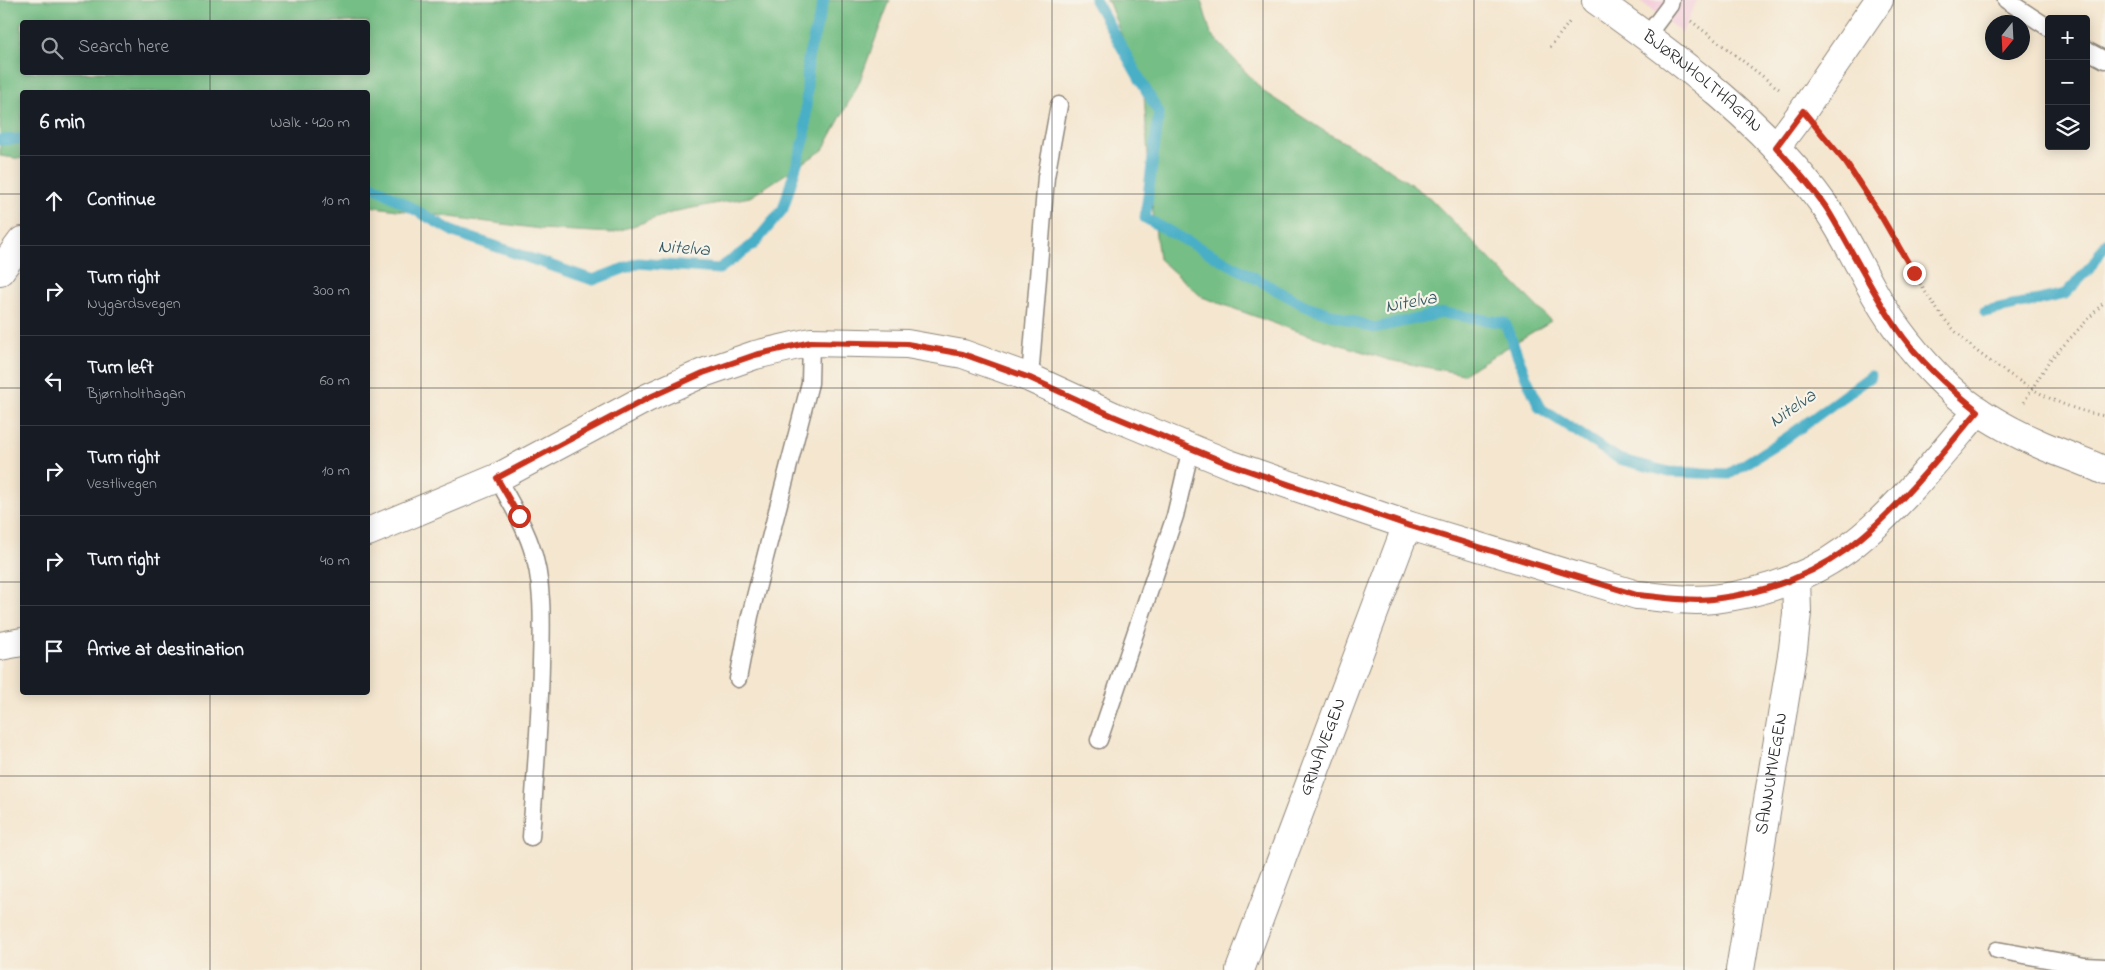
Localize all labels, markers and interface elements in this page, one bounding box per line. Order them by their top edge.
north arrow [1985,15,2030,60]
map controls [2045,15,2090,150]
button: + [2045,15,2090,60]
search box [20,20,370,75]
street label: BJØRNHOLTHAGAN [1636,24,1768,139]
icon: search [38,34,66,62]
text: Search here [78,34,169,61]
button: − [2045,60,2090,105]
button: layers [2045,105,2090,150]
text: 6 min [40,108,85,138]
text: Walk · 420 m [270,111,350,135]
icon: ahead [40,187,68,215]
text: Continue [87,187,155,214]
text: 10 m [322,189,350,213]
water label: Nitelva [657,234,712,264]
route end [1903,262,1926,285]
text: Turn right [87,265,160,292]
icon: right [40,277,68,305]
text: 300 m [313,279,350,303]
water label: Nitelva [1383,285,1440,321]
text: Nygardsvegen [87,292,181,316]
text: Turn left [87,355,154,382]
icon: left [40,367,68,395]
text: 60 m [320,369,350,393]
text: Bjørnholthagan [87,382,186,406]
water label: Nitelva [1764,383,1823,435]
text: Turn right [87,445,160,472]
icon: right [40,457,68,485]
text: 10 m [322,459,350,483]
text: Vestlivegen [87,472,157,496]
route start [508,505,531,528]
icon: right [40,547,68,575]
text: Turn right [87,547,160,574]
text: 40 m [320,549,350,573]
icon: arrive [40,637,68,665]
text: Arrive at destination [87,637,244,664]
street label: GRINAVEGEN [1293,695,1354,800]
street label: SANNUMVEGEN [1750,711,1795,836]

